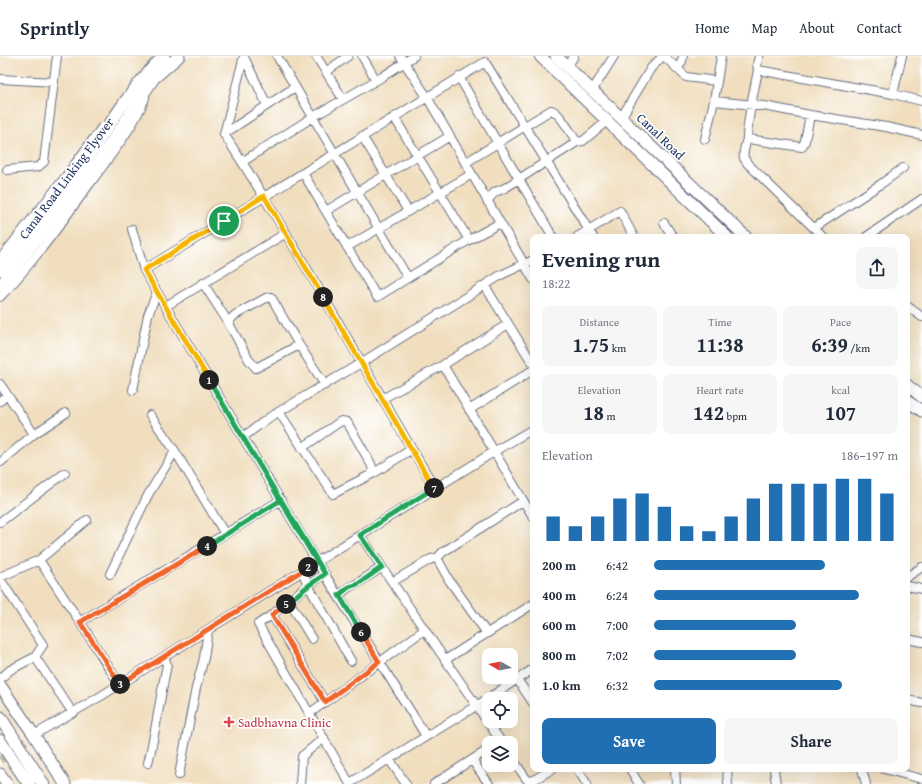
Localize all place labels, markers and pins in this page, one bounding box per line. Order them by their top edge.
pin [207,204,241,238]
pin: 8 [313,287,333,307]
pin: 1 [199,370,219,390]
pin: 7 [424,478,444,498]
pin: 4 [197,536,217,556]
pin: 2 [298,557,318,577]
pin: 5 [276,594,296,614]
pin: 6 [351,622,371,642]
pin: 3 [110,674,130,694]
place label: Sadbhavna Clinic [238,713,332,732]
marker: Sadbhavna Clinic [223,716,235,728]

